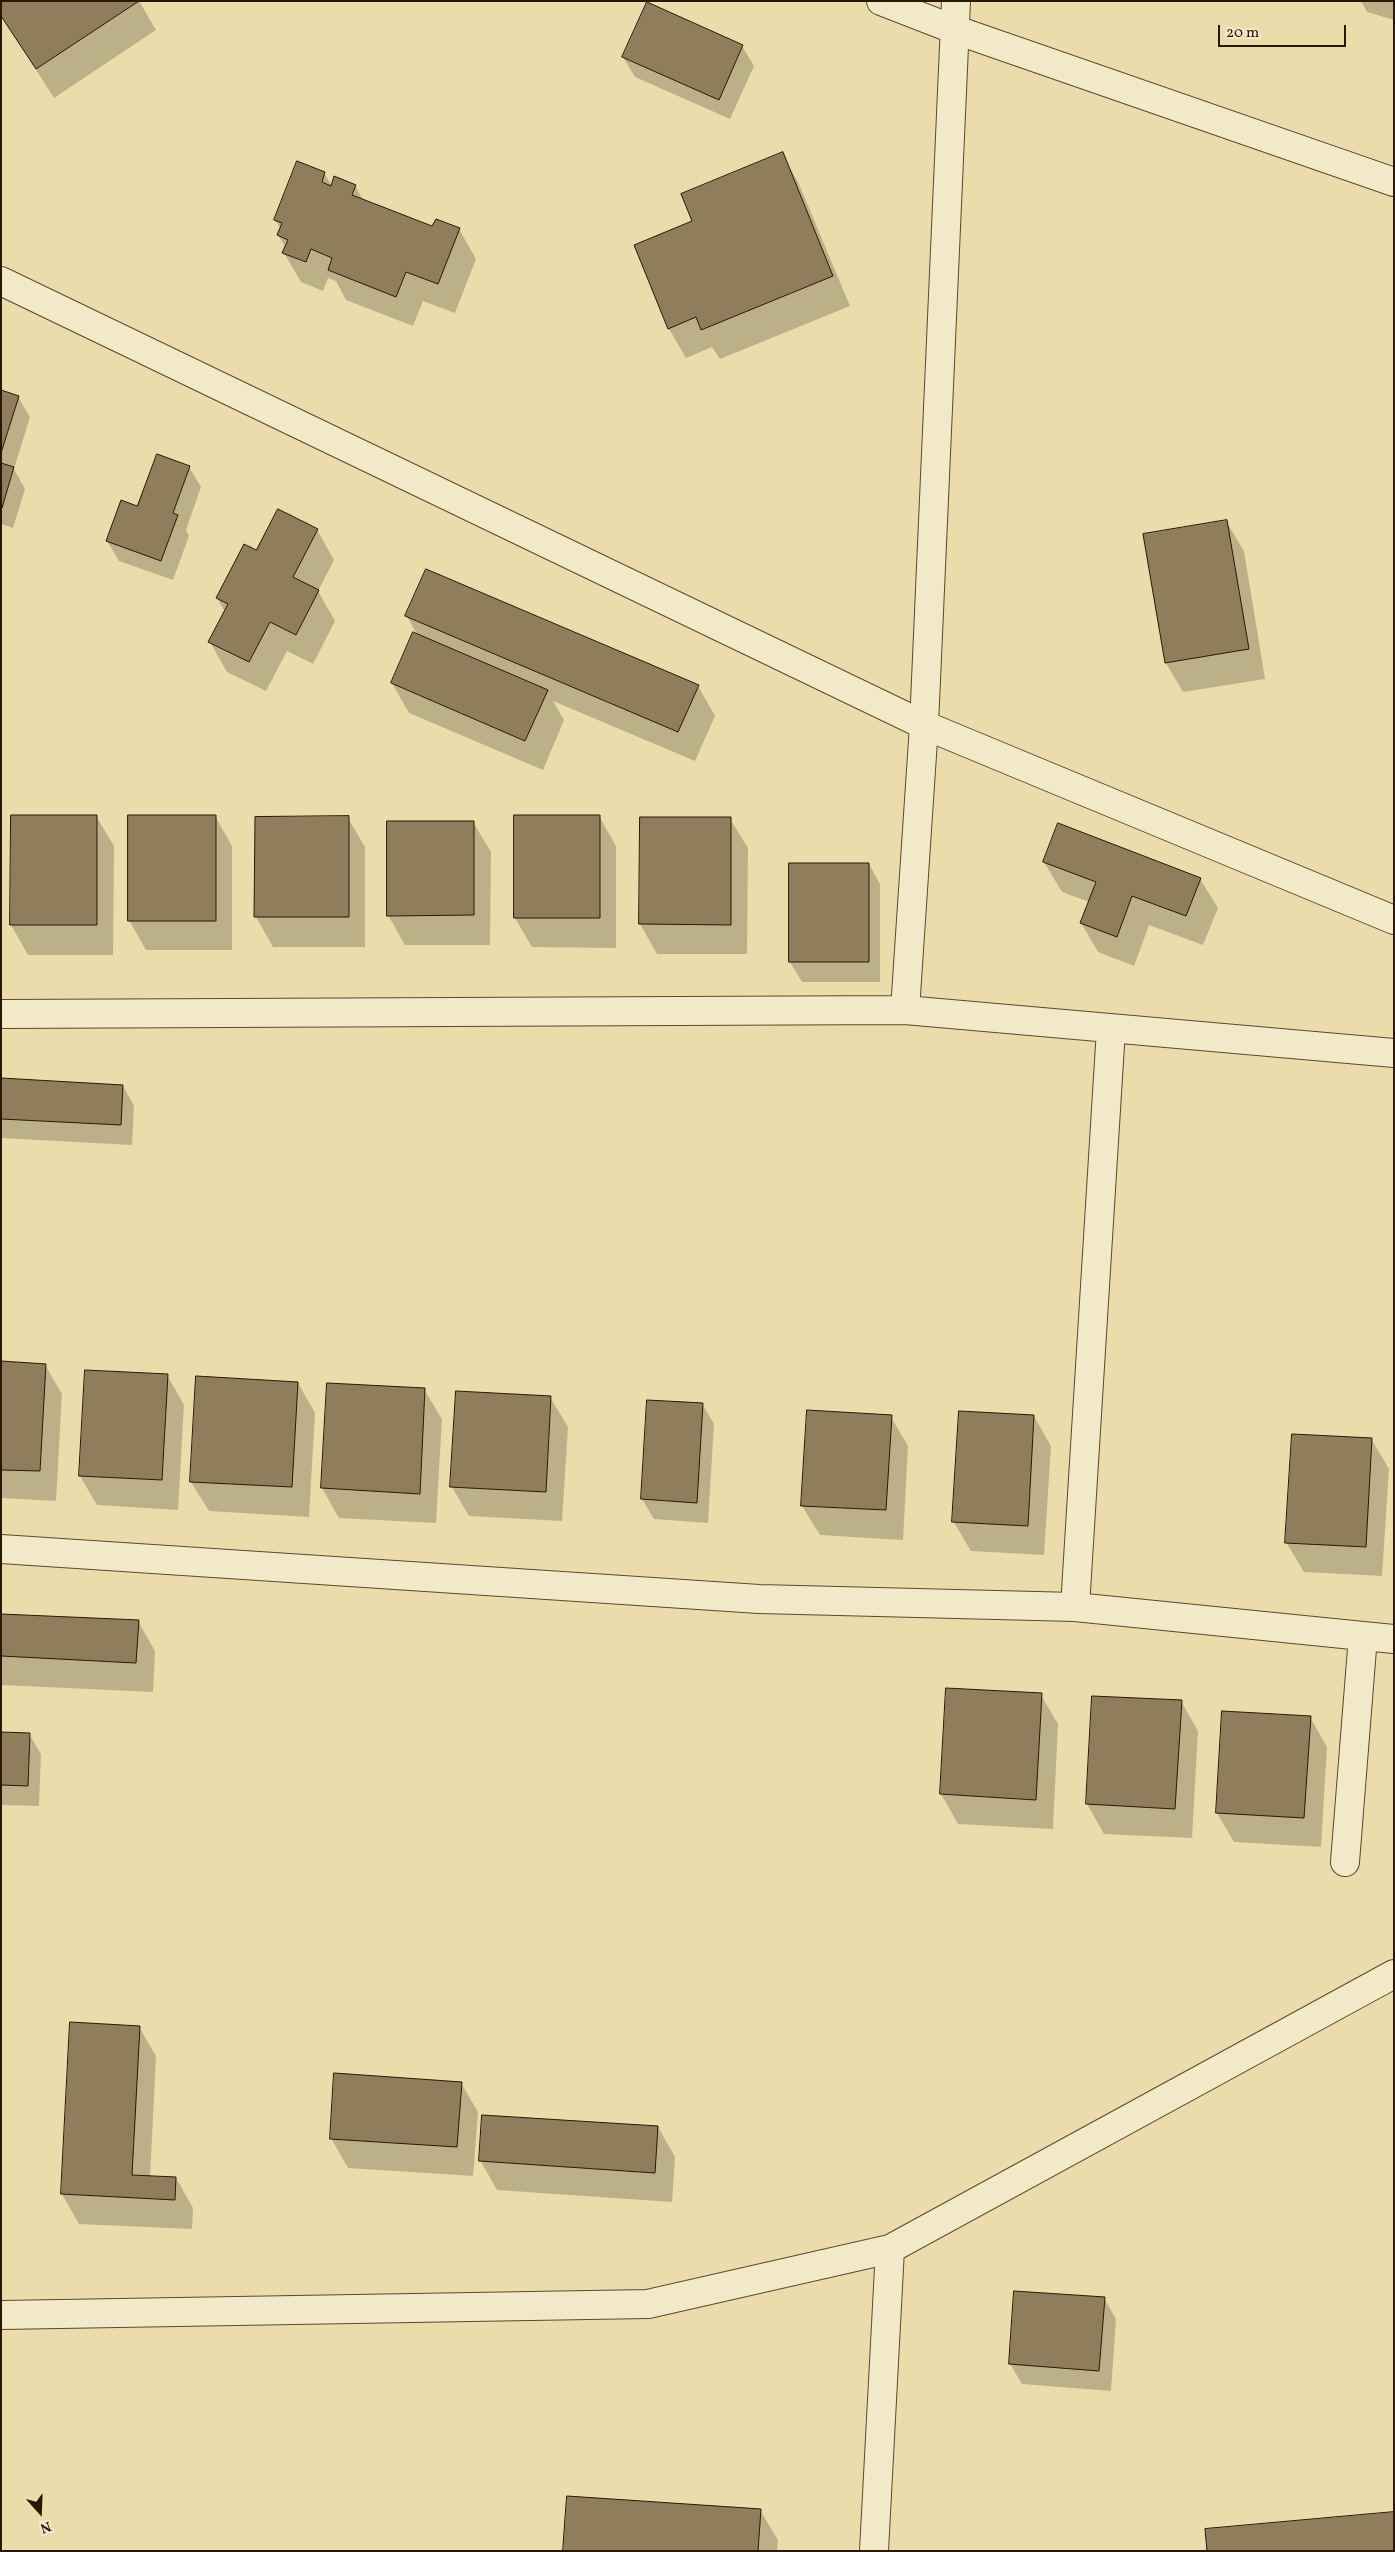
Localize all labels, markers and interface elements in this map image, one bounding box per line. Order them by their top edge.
scale bar [1220,15,1348,47]
text: 20 m [1226,23,1259,44]
north arrow [15,2487,65,2537]
text: N [37,2516,53,2537]

